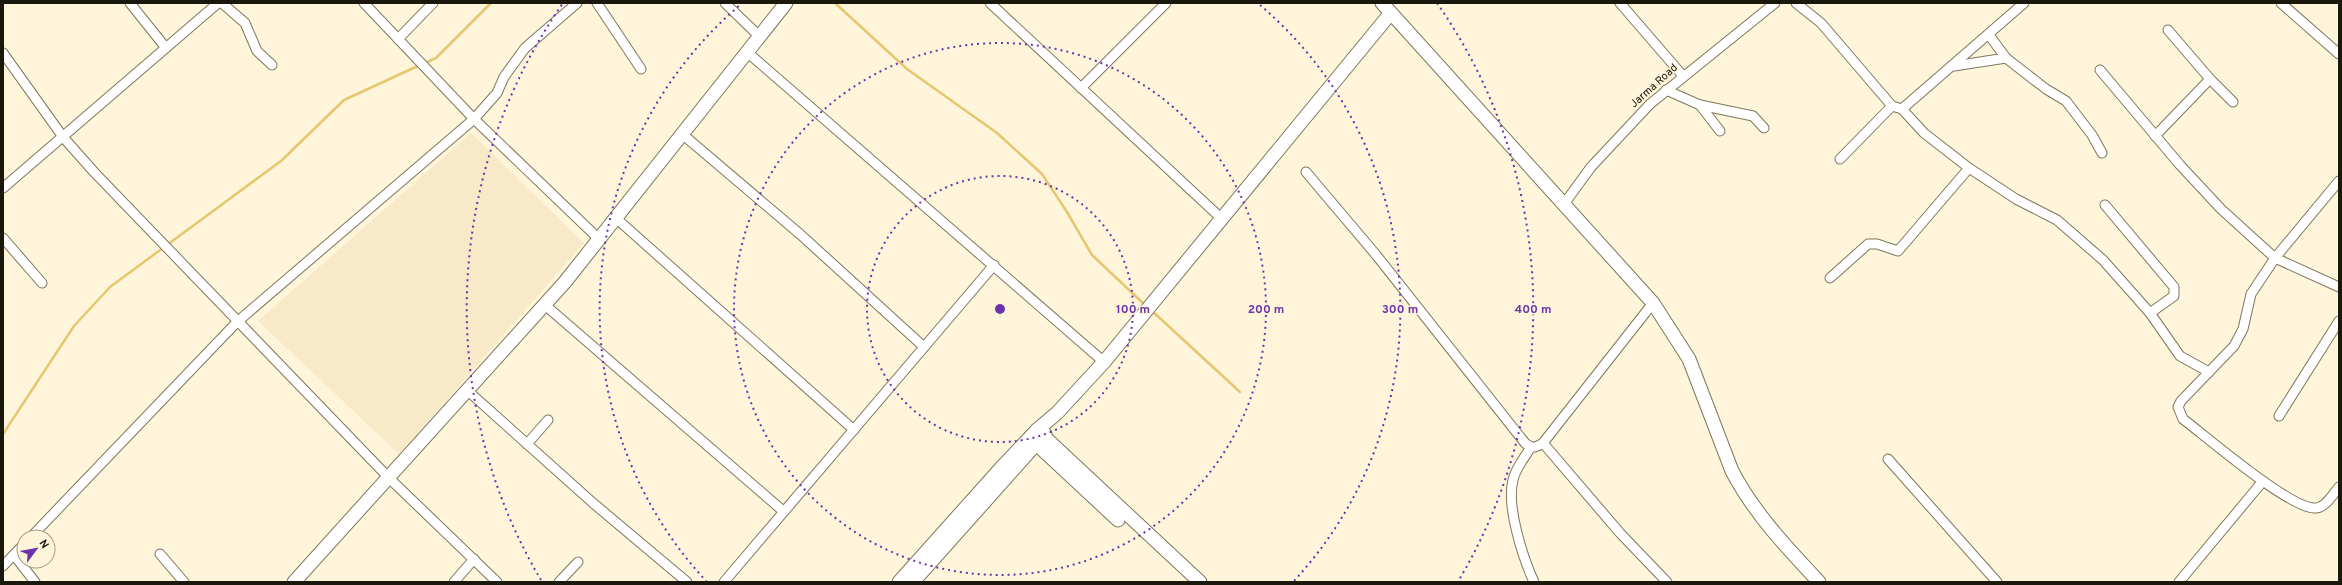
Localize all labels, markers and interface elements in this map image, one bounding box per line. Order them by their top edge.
street label: Jarma Road [1627,61,1681,111]
centre of rings [993,302,1007,316]
text: 100 m [1116,302,1150,318]
text: 200 m [1248,302,1284,318]
text: 300 m [1382,302,1418,318]
text: 400 m [1514,302,1552,318]
north arrow [16,529,56,569]
text: N [36,537,52,551]

